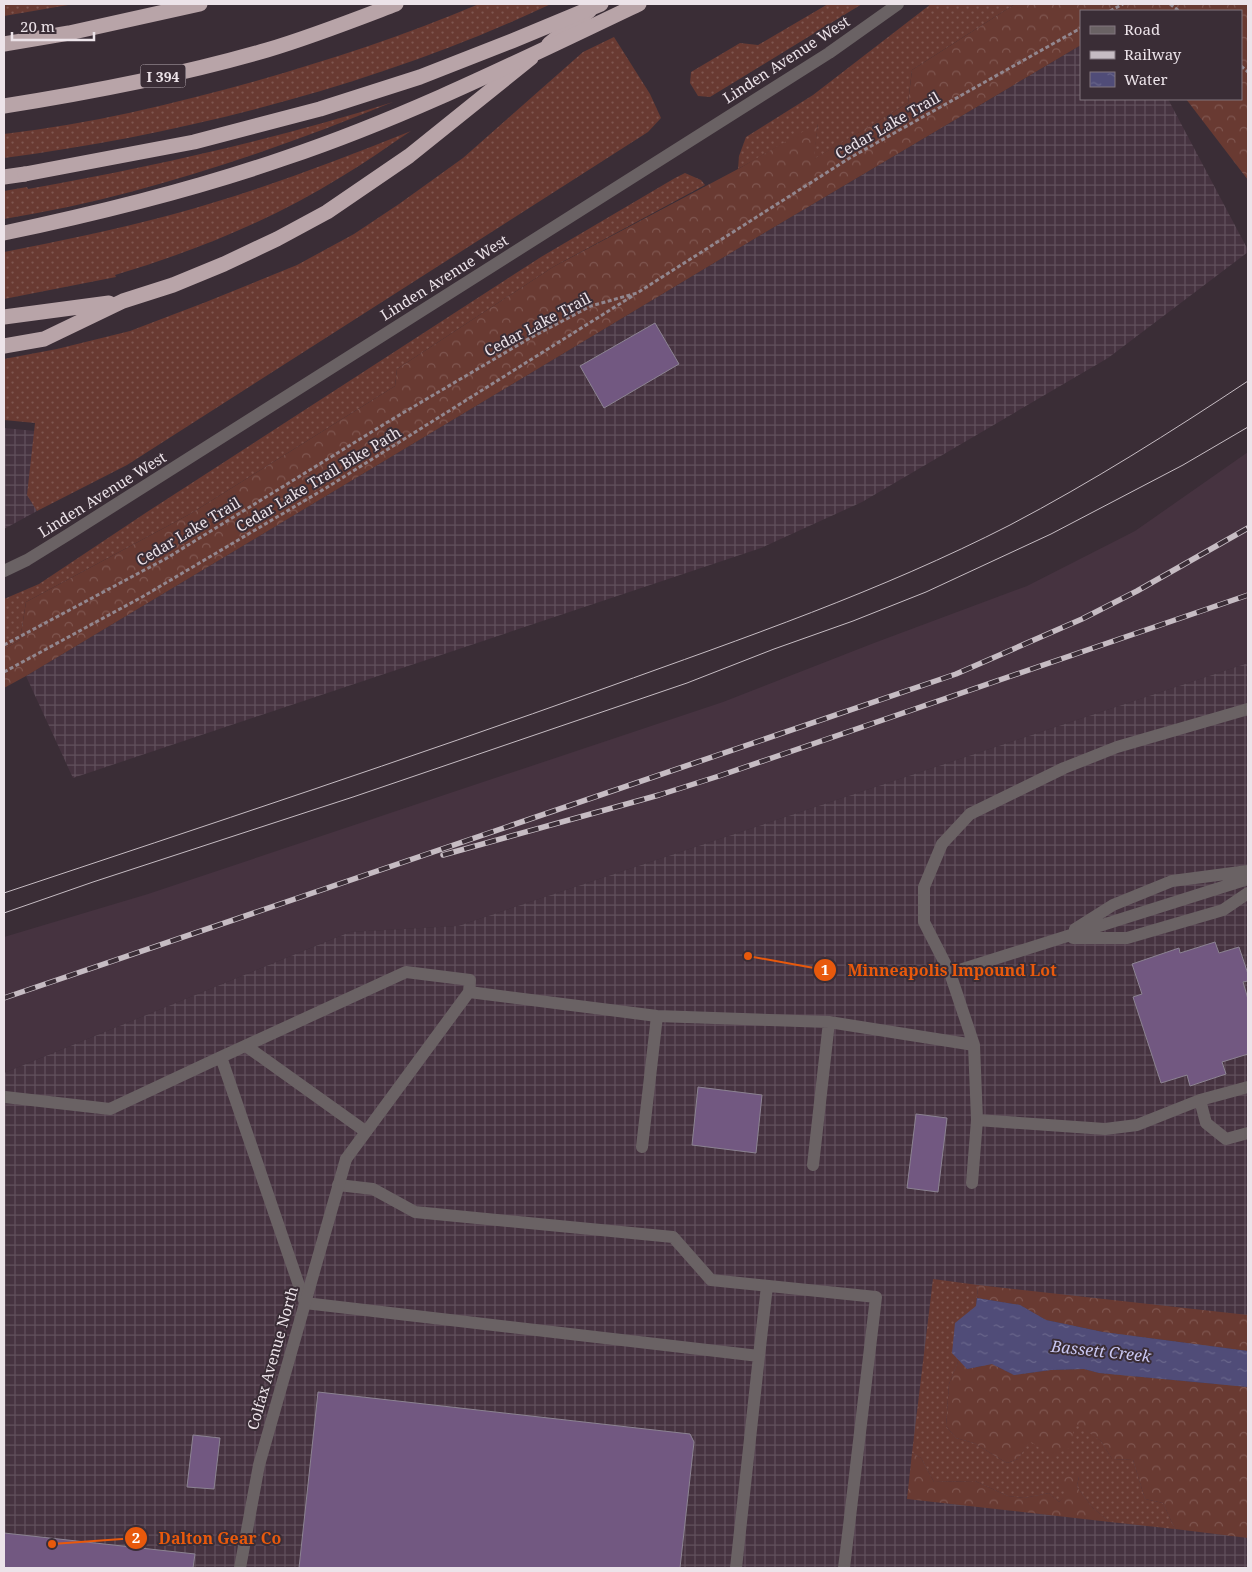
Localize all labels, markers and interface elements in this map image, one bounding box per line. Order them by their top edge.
scale bar [12,10,95,42]
legend [1080,10,1242,100]
street label: Linden Avenue West [719,11,853,107]
text: 20 m [20,16,55,36]
text: Road [1124,19,1160,39]
text: Railway [1124,44,1182,64]
road number: I 394 [140,64,186,88]
text: Water [1124,69,1167,89]
street label: Cedar Lake Trail [831,87,943,163]
street label: Linden Avenue West [376,230,512,324]
street label: Cedar Lake Trail [480,287,594,361]
street label: Cedar Lake Trail Bike Path [232,421,405,536]
street label: Linden Avenue West [34,447,170,541]
street label: Cedar Lake Trail [132,492,244,570]
callout: Minneapolis Impound Lot [812,955,1066,986]
text: 1 [821,959,829,979]
text: Minneapolis Impound Lot [847,959,1057,981]
street label: Colfax Avenue North [242,1283,302,1432]
water label: Bassett Creek [1049,1335,1153,1367]
callout: Dalton Gear Co [124,1523,291,1554]
text: 2 [132,1527,140,1547]
text: Dalton Gear Co [159,1527,282,1549]

